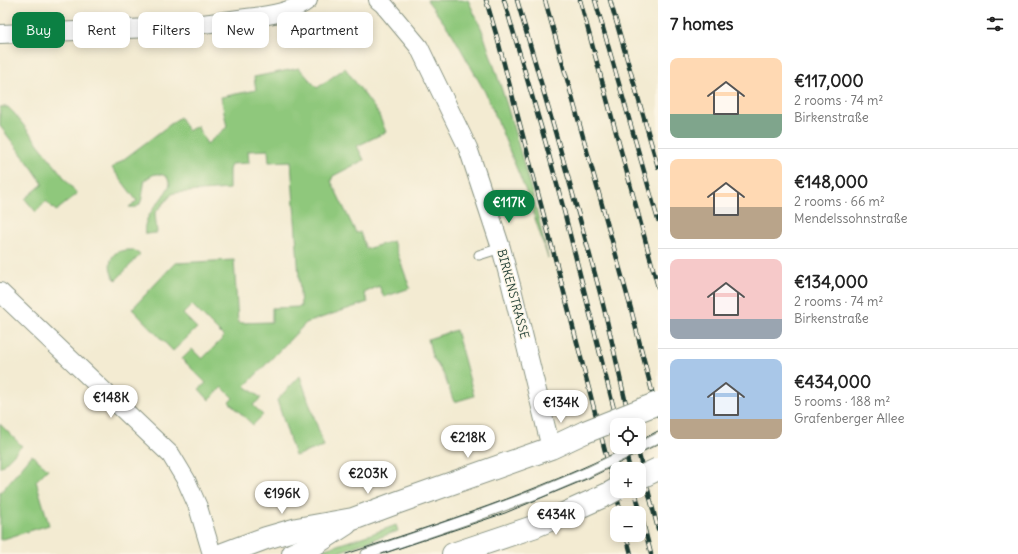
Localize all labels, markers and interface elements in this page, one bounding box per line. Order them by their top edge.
chip: Buy [12,12,65,48]
chip: Rent [73,12,130,48]
chip: Filters [138,12,204,48]
chip: New [212,12,269,48]
chip: Apartment [277,12,373,48]
text: 7 homes [670,13,734,35]
icon: filters [984,13,1006,35]
text: €117,000 [794,70,864,92]
icon: home [702,74,750,122]
text: 2 rooms · 74 m² [794,92,883,109]
text: Birkenstraße [794,109,869,126]
text: €148,000 [794,171,868,193]
icon: home [702,175,750,223]
pin: €117K [481,190,537,224]
text: 2 rooms · 66 m² [794,193,885,210]
text: €117K [493,194,525,211]
text: Mendelssohnstraße [794,210,908,227]
street label: BIRKENSTRASSE [494,248,533,340]
text: €134,000 [794,271,868,293]
icon: home [702,275,750,323]
text: 2 rooms · 74 m² [794,293,883,310]
text: Birkenstraße [794,310,869,327]
text: €434,000 [794,371,871,393]
icon: home [702,375,750,423]
pin: €148K [83,385,139,419]
text: €148K [93,389,129,406]
pin: €134K [533,390,589,424]
text: 5 rooms · 188 m² [794,393,890,410]
text: €134K [543,394,579,411]
text: Grafenberger Allee [794,410,905,427]
map controls [610,418,646,542]
button: locate [610,418,646,454]
pin: €218K [440,425,496,459]
text: €218K [450,429,486,446]
pin: €203K [340,461,396,495]
button: + [610,462,646,498]
text: €203K [348,465,388,482]
pin: €196K [254,481,310,515]
text: €196K [264,485,300,502]
pin: €434K [528,502,584,536]
text: €434K [537,506,575,523]
button: − [610,506,646,542]

